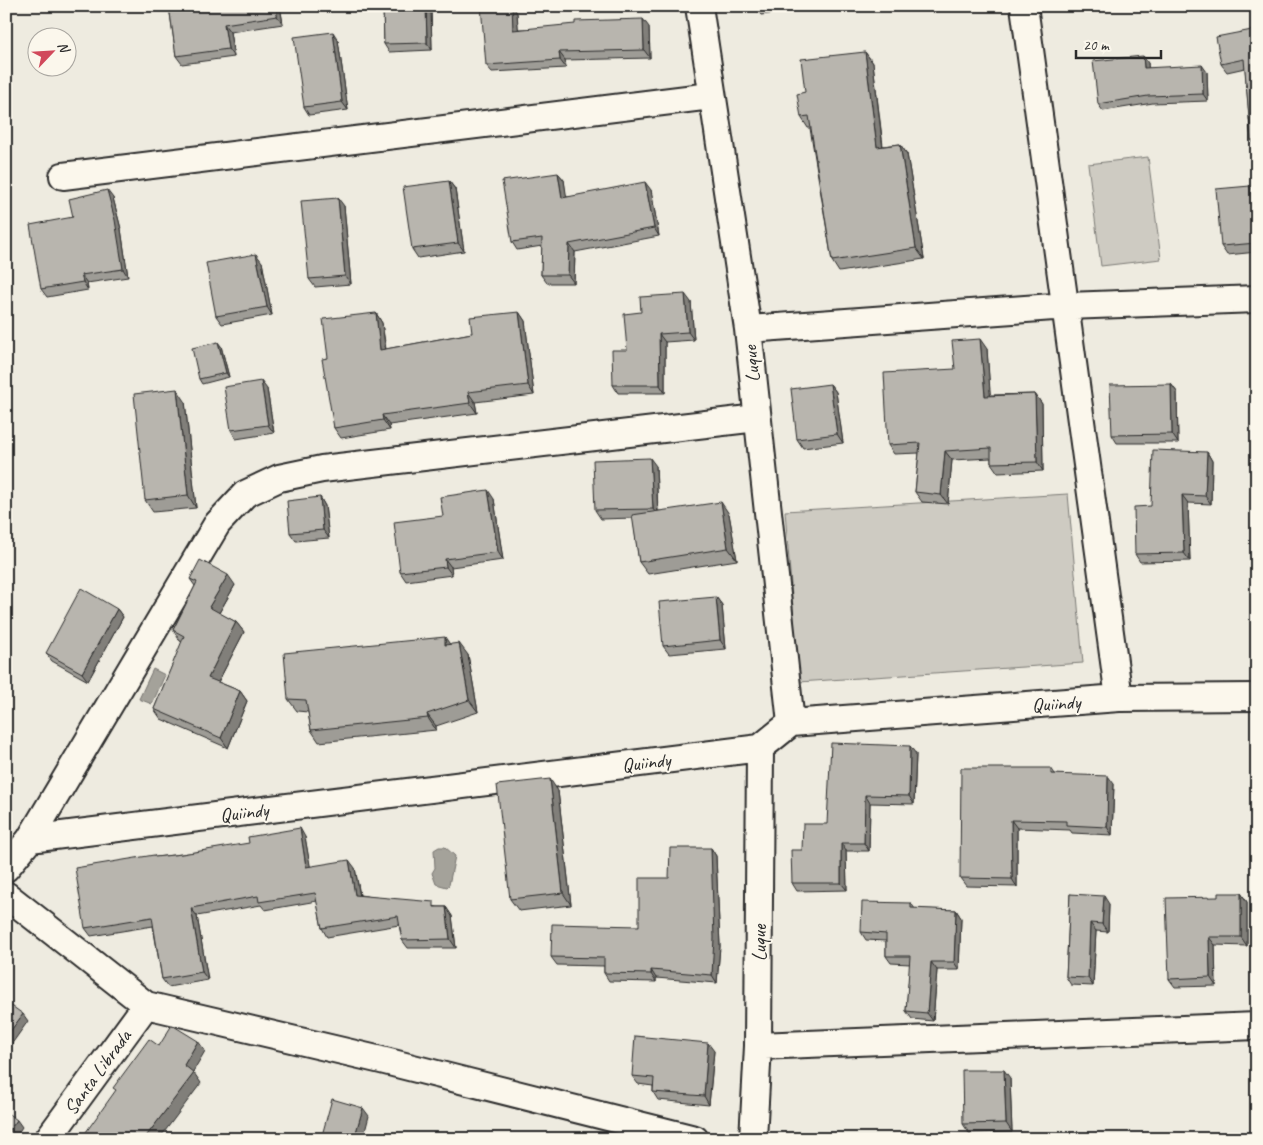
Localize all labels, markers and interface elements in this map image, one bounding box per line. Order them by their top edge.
north arrow [28,28,78,78]
scale bar [1076,28,1160,60]
text: 20 m [1083,36,1110,55]
text: N [54,39,74,56]
street label: Luque [737,343,766,383]
street label: Quiindy [1031,689,1083,718]
street label: Quiindy [620,747,674,778]
street label: Quiindy [218,797,272,828]
street label: Luque [747,923,772,961]
street label: Santa Librada [58,1023,138,1120]

